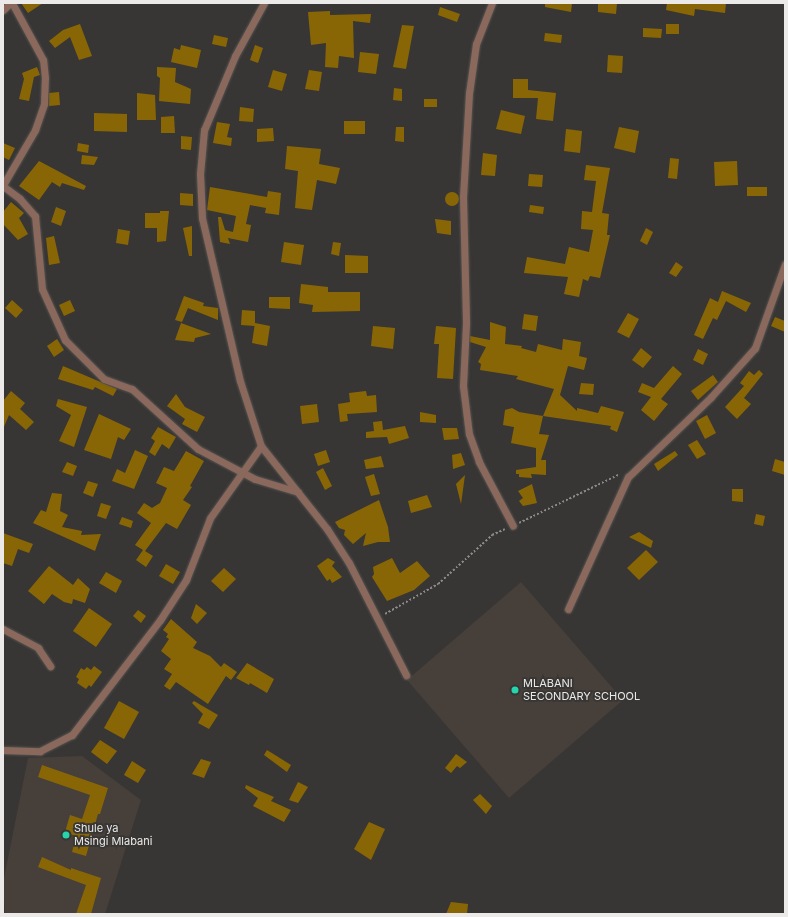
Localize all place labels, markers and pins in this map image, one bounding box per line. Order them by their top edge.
place label: MLABANI SECONDARY SCHOOL [523,677,640,703]
marker: MLABANI SECONDARY SCHOOL [510,685,520,695]
place label: Shule ya Msingi Mlabani [74,822,152,848]
marker: Shule ya Msingi Mlabani [61,830,71,840]

